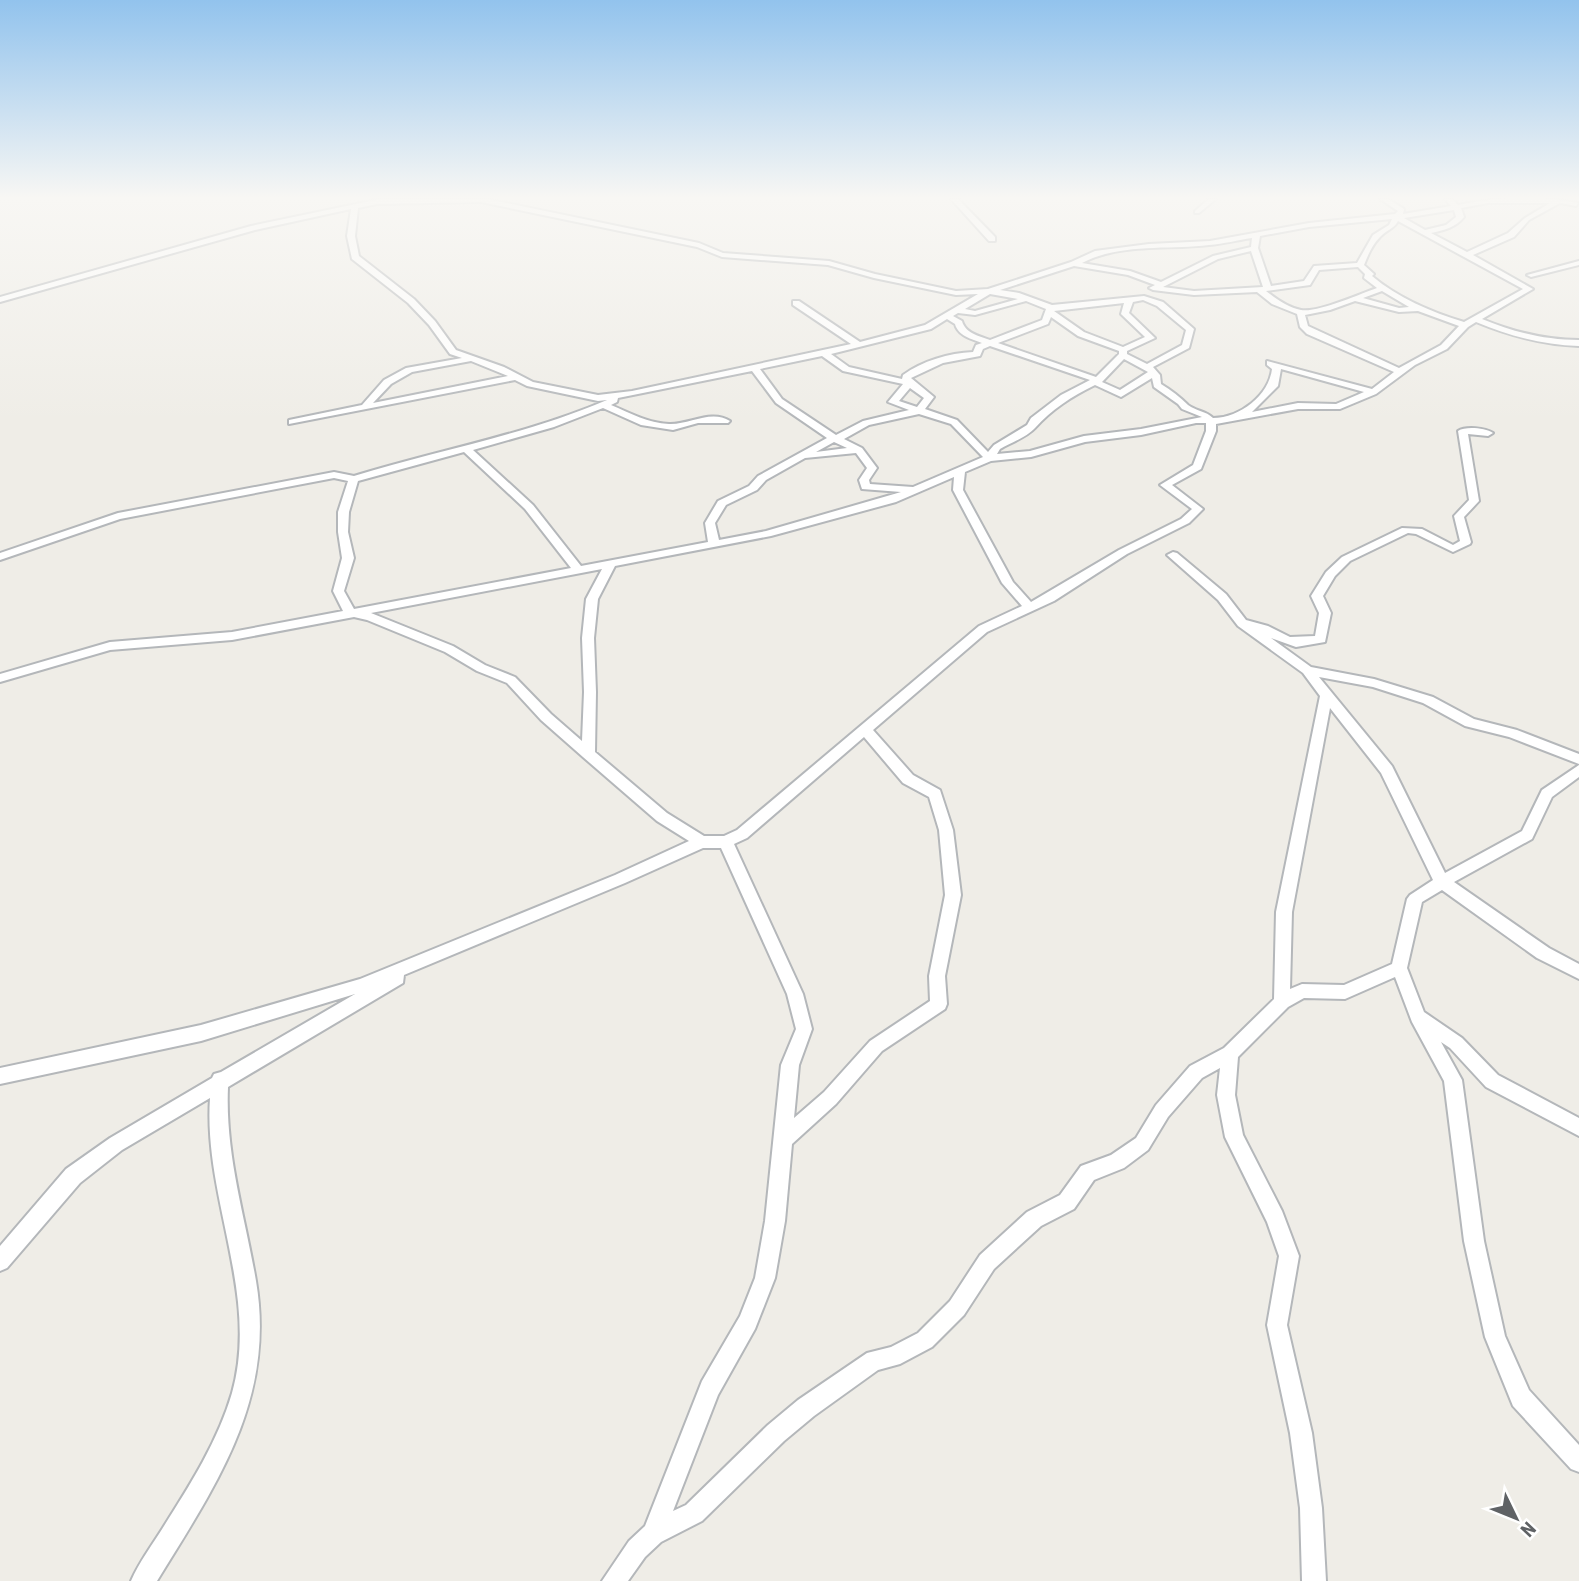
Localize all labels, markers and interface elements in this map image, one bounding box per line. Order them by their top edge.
north arrow [1481,1483,1551,1553]
text: N [1516,1517,1540,1541]

